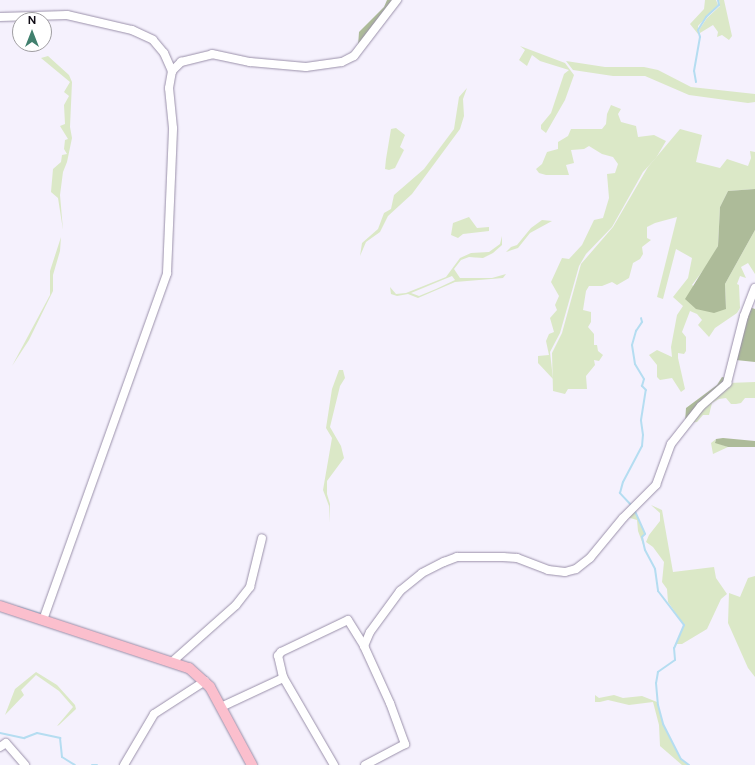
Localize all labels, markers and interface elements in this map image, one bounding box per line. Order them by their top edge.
north arrow [12,12,52,52]
text: N [28,14,36,27]

